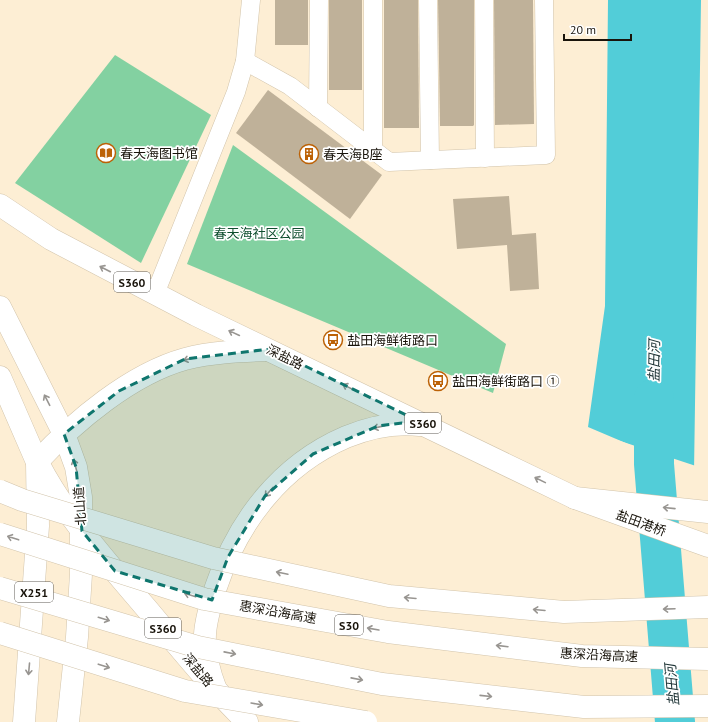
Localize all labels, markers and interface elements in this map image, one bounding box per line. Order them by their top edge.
scale bar [564,16,631,42]
text: 20 m [570,22,596,37]
library icon: 春天海图书馆 [95,142,117,164]
building icon: 春天海B座 [298,143,320,165]
place label: 春天海图书馆 [120,145,198,162]
place label: 春天海B座 [323,146,383,163]
park label: 春天海社区公园 [213,225,305,242]
one-way arrow [99,264,111,272]
road number: S360 [114,272,150,292]
one-way arrow [229,329,241,336]
bus stop icon: 盐田海鲜街路口 [322,329,344,351]
place label: 盐田海鲜街路口 [347,332,438,349]
water label: 盐田河 [645,337,663,382]
street label: 深盐路 [264,341,306,373]
one-way arrow [183,355,196,363]
bus stop icon: 盐田海鲜街路口 ① [427,370,449,392]
place label: 盐田海鲜街路口 ① [452,373,559,390]
one-way arrow [342,383,354,390]
one-way arrow [42,394,50,406]
road number: S360 [405,413,441,433]
one-way arrow [372,423,385,431]
one-way arrow [70,459,78,472]
one-way arrow [535,476,547,483]
street label: 北山道 [70,486,90,526]
one-way arrow [264,487,273,497]
one-way arrow [663,504,676,512]
street label: 盐田港桥 [614,506,668,540]
one-way arrow [7,534,20,541]
one-way arrow [276,569,289,577]
road number: X251 [15,582,53,602]
one-way arrow [184,591,197,598]
one-way arrow [404,594,417,602]
street label: 惠深沿海高速 [238,597,318,627]
one-way arrow [663,605,676,612]
one-way arrow [533,606,546,613]
road number: S30 [335,615,363,635]
one-way arrow [98,616,111,623]
road number: S360 [145,618,181,638]
one-way arrow [367,625,380,633]
one-way arrow [496,642,509,650]
street label: 惠深沿海高速 [560,644,638,666]
street label: 深盐路 [179,650,217,690]
one-way arrow [223,650,236,658]
water label: 盐田河 [661,660,683,707]
one-way arrow [25,662,32,675]
one-way arrow [98,662,110,670]
one-way arrow [350,675,363,683]
one-way arrow [479,692,492,699]
one-way arrow [250,700,263,708]

